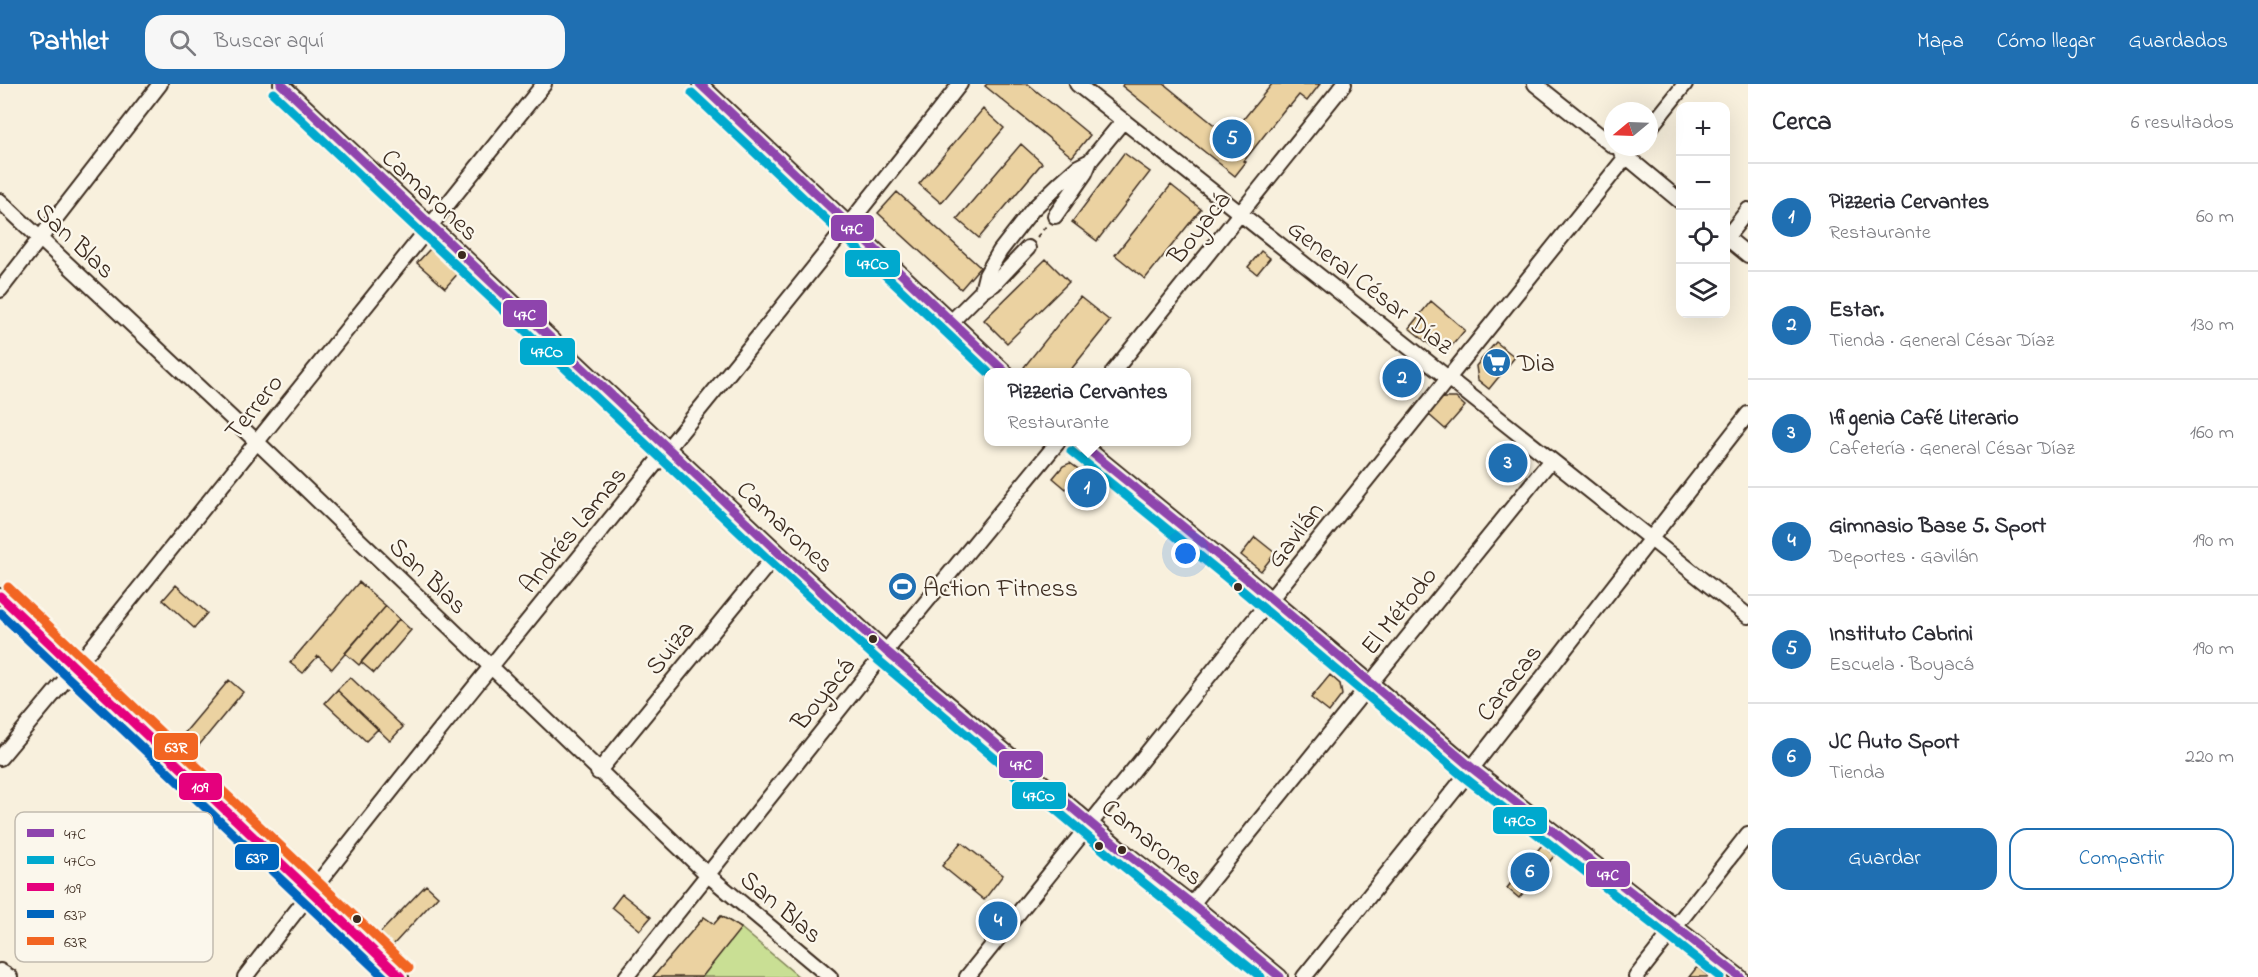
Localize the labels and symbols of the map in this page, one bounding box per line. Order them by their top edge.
north arrow [1604,102,1658,156]
pin: 5 [1212,116,1252,162]
street label: Camarones [371,141,486,252]
street label: Boyacá [1159,184,1241,275]
street label: San Blas [25,195,123,289]
street label: General César Díaz [1278,211,1460,366]
line badge: 47C [830,214,875,242]
text: 47C [840,218,863,242]
unlabelled marker [456,249,468,261]
line badge: 47CO [844,249,901,278]
text: 47CO [856,253,889,277]
line badge: 47C [502,299,548,328]
text: 47C [513,304,536,328]
line badge: 47CO [519,337,576,366]
text: 47CO [530,341,563,365]
supermarket icon: Dia [1480,346,1512,378]
place label: Dia [1516,346,1555,384]
pin: 2 [1382,356,1422,400]
street label: Terrero [217,366,294,449]
pin: 3 [1488,440,1528,485]
street label: Andrés Lamas [511,459,638,603]
pin: 1 [1068,466,1106,510]
street label: Camarones [726,473,841,584]
street label: Gavilán [1258,494,1335,577]
street label: San Blas [379,530,475,625]
your location [1171,539,1200,568]
street label: El Método [1353,559,1448,664]
sports icon: Action Fitness [886,571,918,603]
place label: Action Fitness [923,571,1078,609]
unlabelled marker [1232,581,1244,593]
street label: Suiza [637,613,705,685]
unlabelled marker [867,633,879,645]
street label: Caracas [1468,637,1553,731]
street label: Boyacá [782,650,866,740]
line badge: 63R [153,732,199,761]
text: 63R [164,736,188,760]
line badge: 47C [998,750,1044,779]
text: 47C [1009,754,1032,778]
line badge: 109 [178,772,223,801]
text: 109 [192,776,209,800]
line badge: 47CO [1011,781,1067,810]
text: 47CO [1022,785,1055,809]
street label: Camarones [1092,790,1210,896]
line badge: 47CO [1492,806,1548,835]
text: 47CO [1503,810,1536,834]
legend [15,812,213,962]
text: 47C [64,823,86,847]
unlabelled marker [1093,840,1105,852]
line badge: 63P [234,843,280,871]
unlabelled marker [1116,844,1128,856]
text: 63P [245,847,269,871]
text: 47CO [64,850,96,874]
pin: 6 [1510,850,1550,894]
line badge: 47C [1585,860,1631,888]
street label: San Blas [730,862,830,954]
text: 47C [1596,864,1619,888]
text: 109 [64,877,81,901]
pin: 4 [978,898,1018,944]
text: 63P [64,904,87,928]
unlabelled marker [351,913,363,925]
text: 63R [64,931,87,955]

